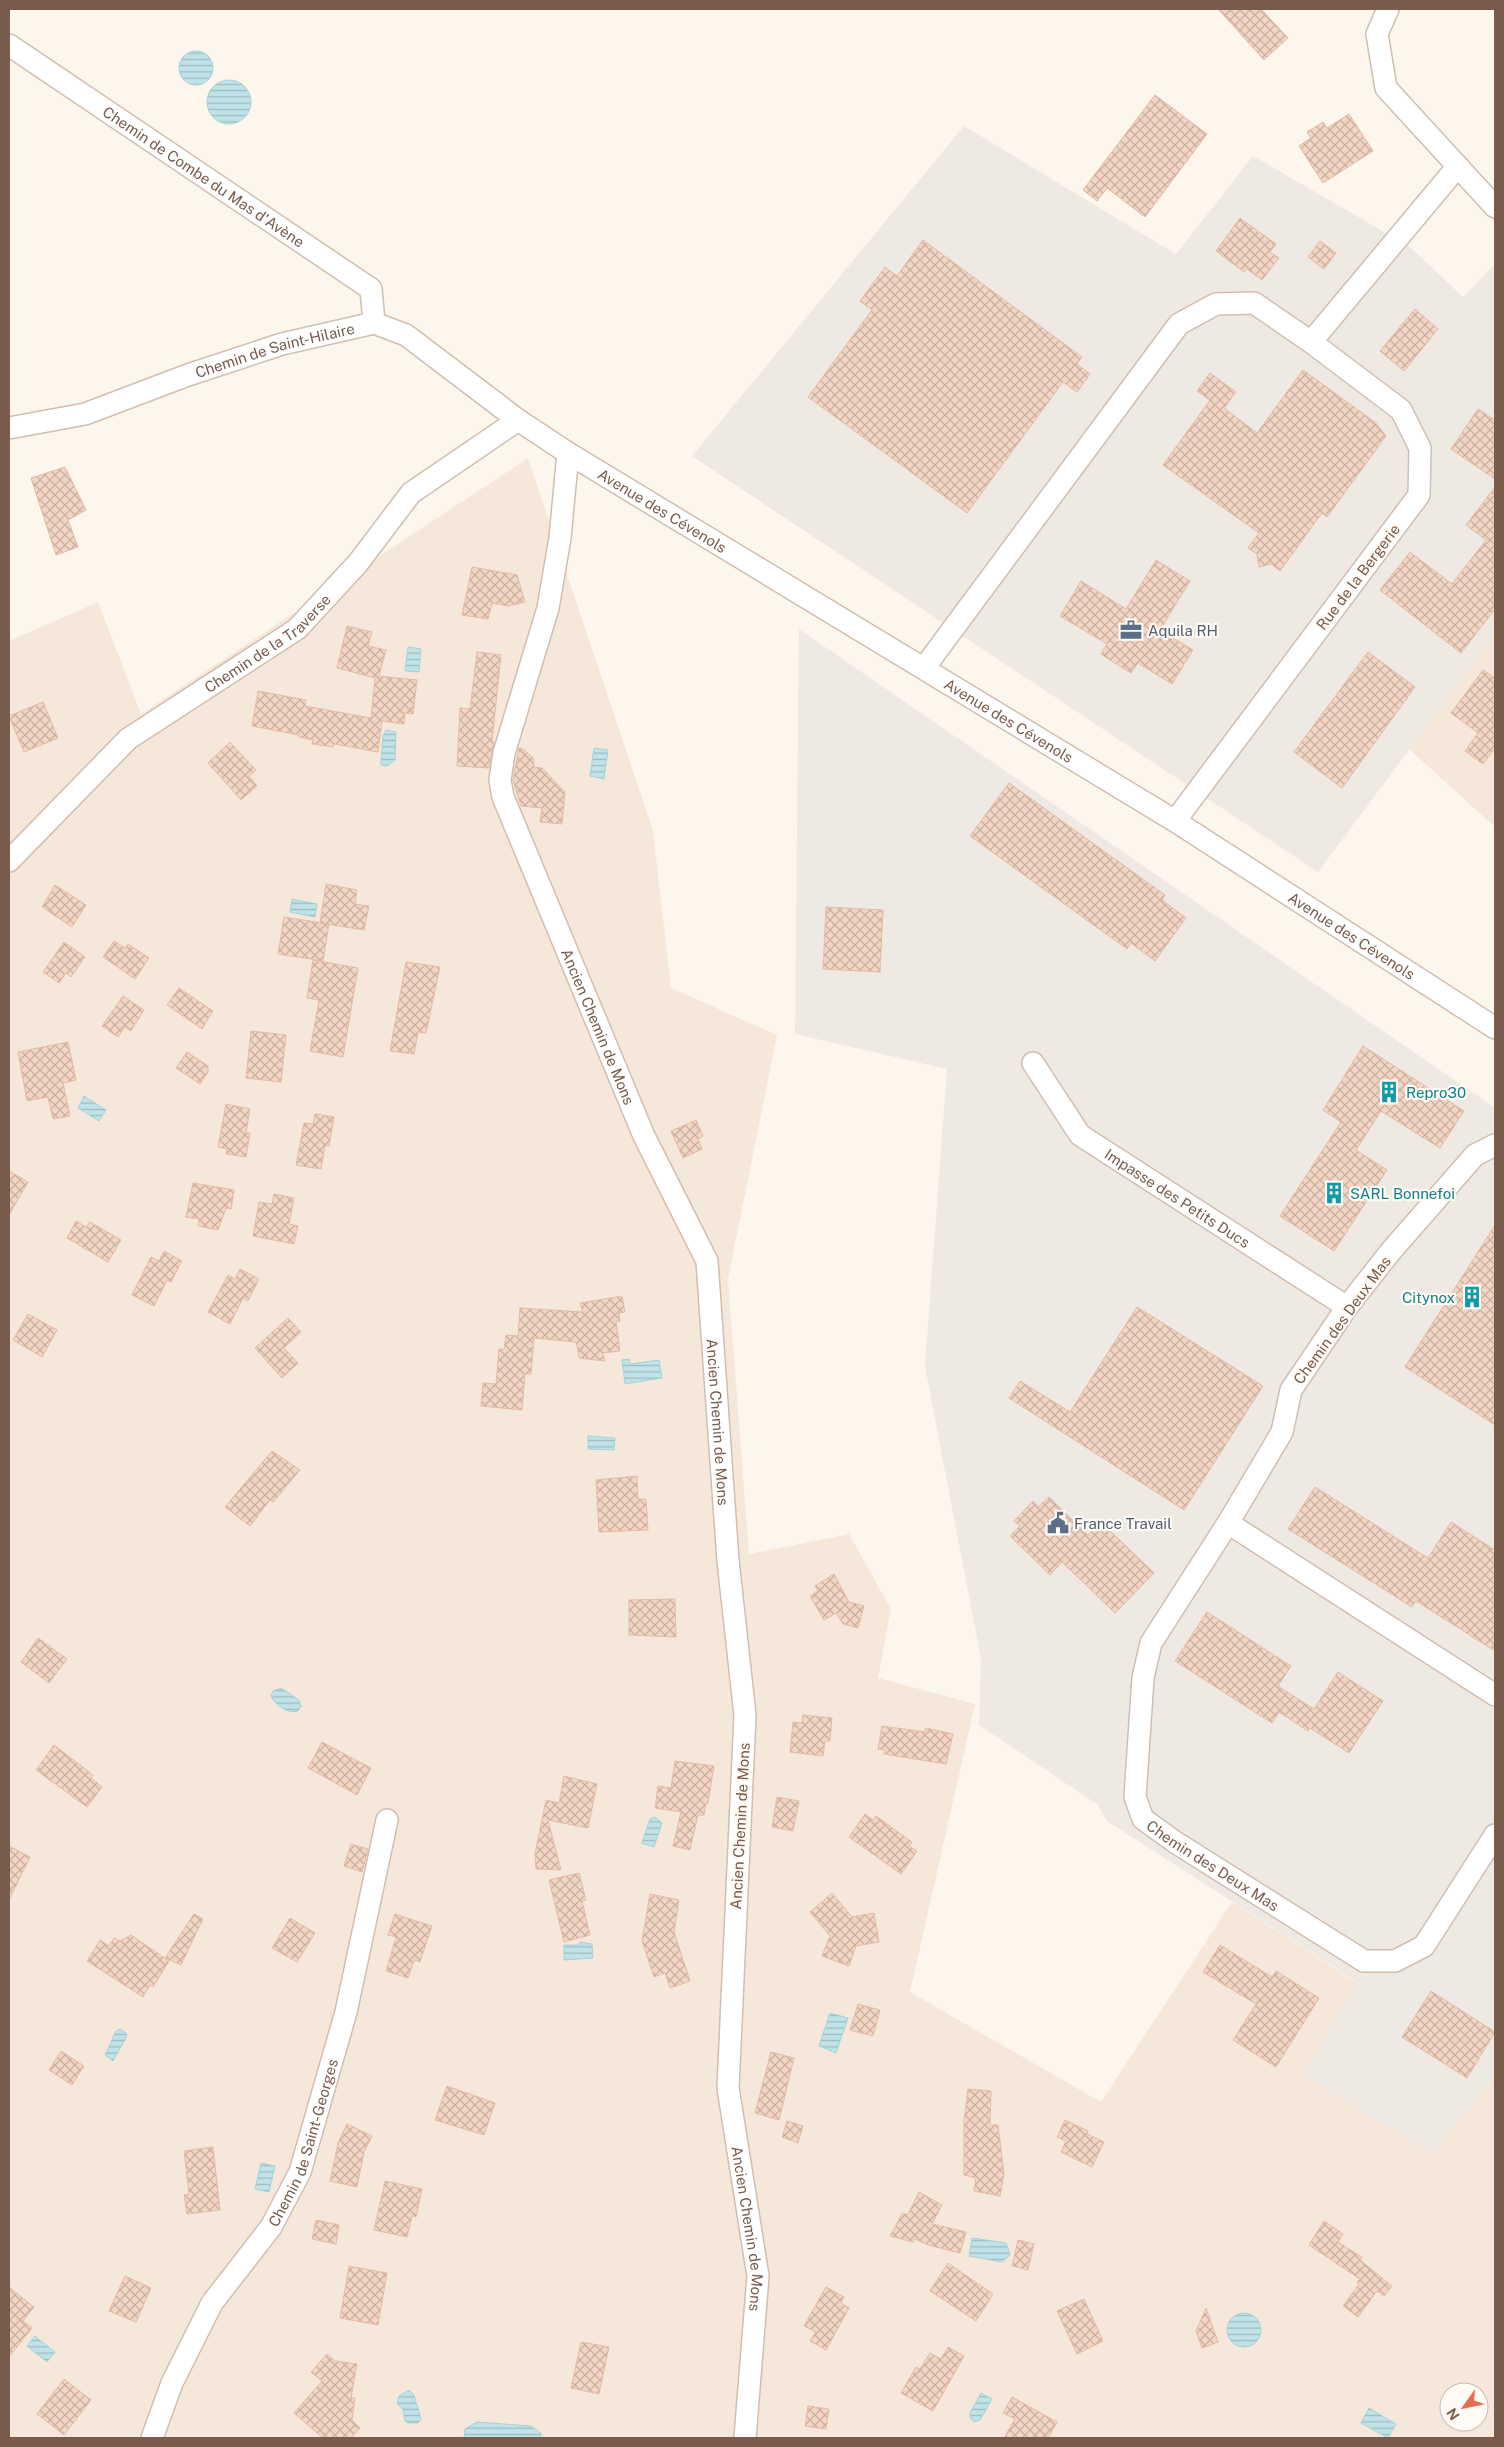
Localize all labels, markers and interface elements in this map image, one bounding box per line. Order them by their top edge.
street label: Chemin de Combe du Mas d'Avène [100,102,308,250]
street label: Chemin de Saint-Hilaire [193,319,356,381]
street label: Avenue des Cévenols [595,465,730,556]
street label: Rue de la Bergerie [1313,521,1403,633]
street label: Chemin de la Traverse [201,590,334,696]
office icon: Aquila RH [1118,617,1144,643]
place label: Aquila RH [1148,622,1218,639]
street label: Avenue des Cévenols [942,675,1076,766]
street label: Avenue des Cévenols [1286,888,1418,983]
street label: Ancien Chemin de Mons [558,946,638,1107]
building icon: Repro30 [1376,1079,1402,1105]
place label: Repro30 [1406,1084,1466,1101]
street label: Impasse des Petits Ducs [1102,1145,1253,1251]
building icon: SARL Bonnefoi [1321,1180,1347,1206]
place label: SARL Bonnefoi [1350,1185,1455,1202]
street label: Chemin des Deux Mas [1290,1253,1394,1387]
building icon: Citynox [1459,1284,1485,1310]
place label: Citynox [1402,1289,1455,1306]
street label: Ancien Chemin de Mons [704,1338,733,1506]
public building icon: France Travail [1045,1510,1071,1536]
place label: France Travail [1074,1515,1172,1532]
street label: Ancien Chemin de Mons [727,1742,753,1910]
street label: Chemin des Deux Mas [1144,1816,1282,1914]
street label: Chemin de Saint-Georges [264,2057,341,2229]
street label: Ancien Chemin de Mons [729,2145,767,2312]
north arrow [1439,2382,1489,2432]
text: N [1443,2405,1463,2423]

